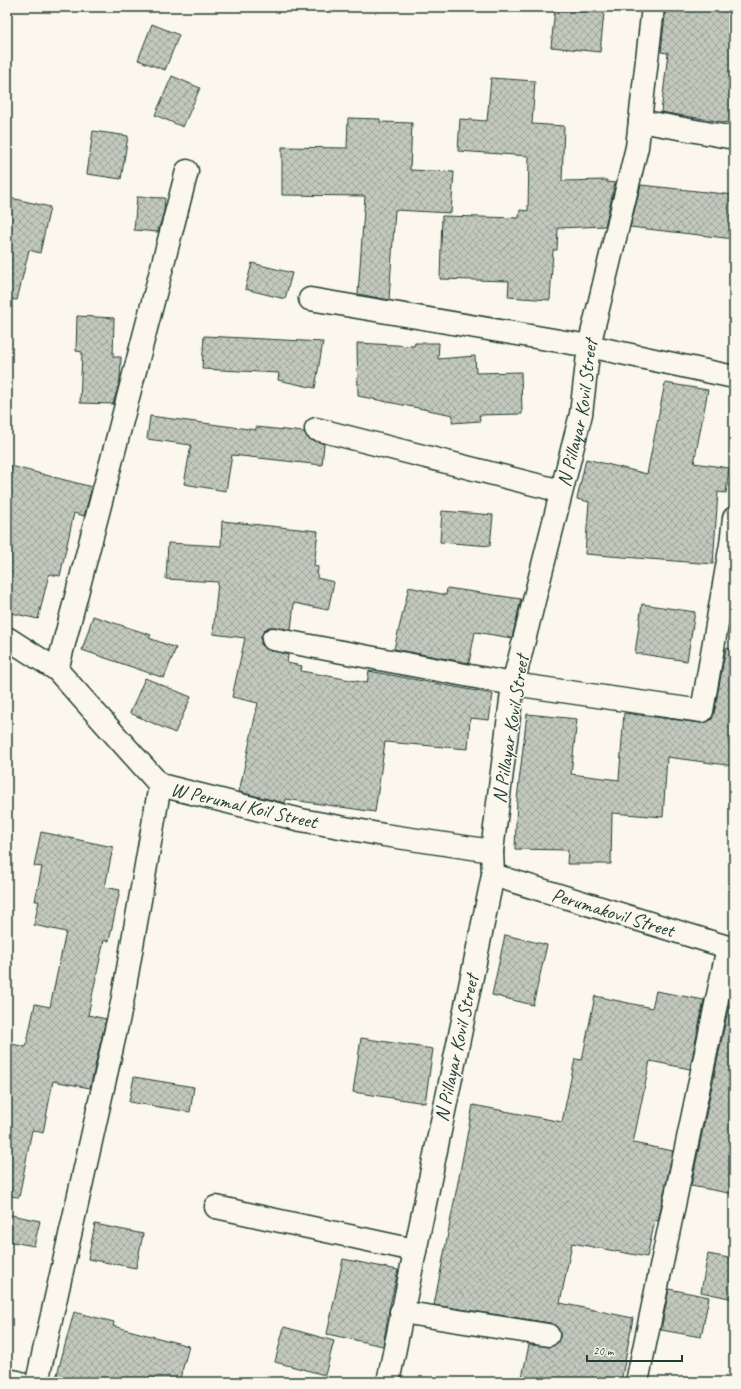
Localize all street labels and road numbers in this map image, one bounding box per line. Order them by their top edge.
street label: N Pillayar Kovil Street [551,333,604,489]
street label: N Pillayar Kovil Street [486,650,535,805]
street label: W Perumal Koil Street [168,777,322,835]
street label: Perumakovil Street [549,882,679,944]
street label: N Pillayar Kovil Street [429,969,485,1124]

